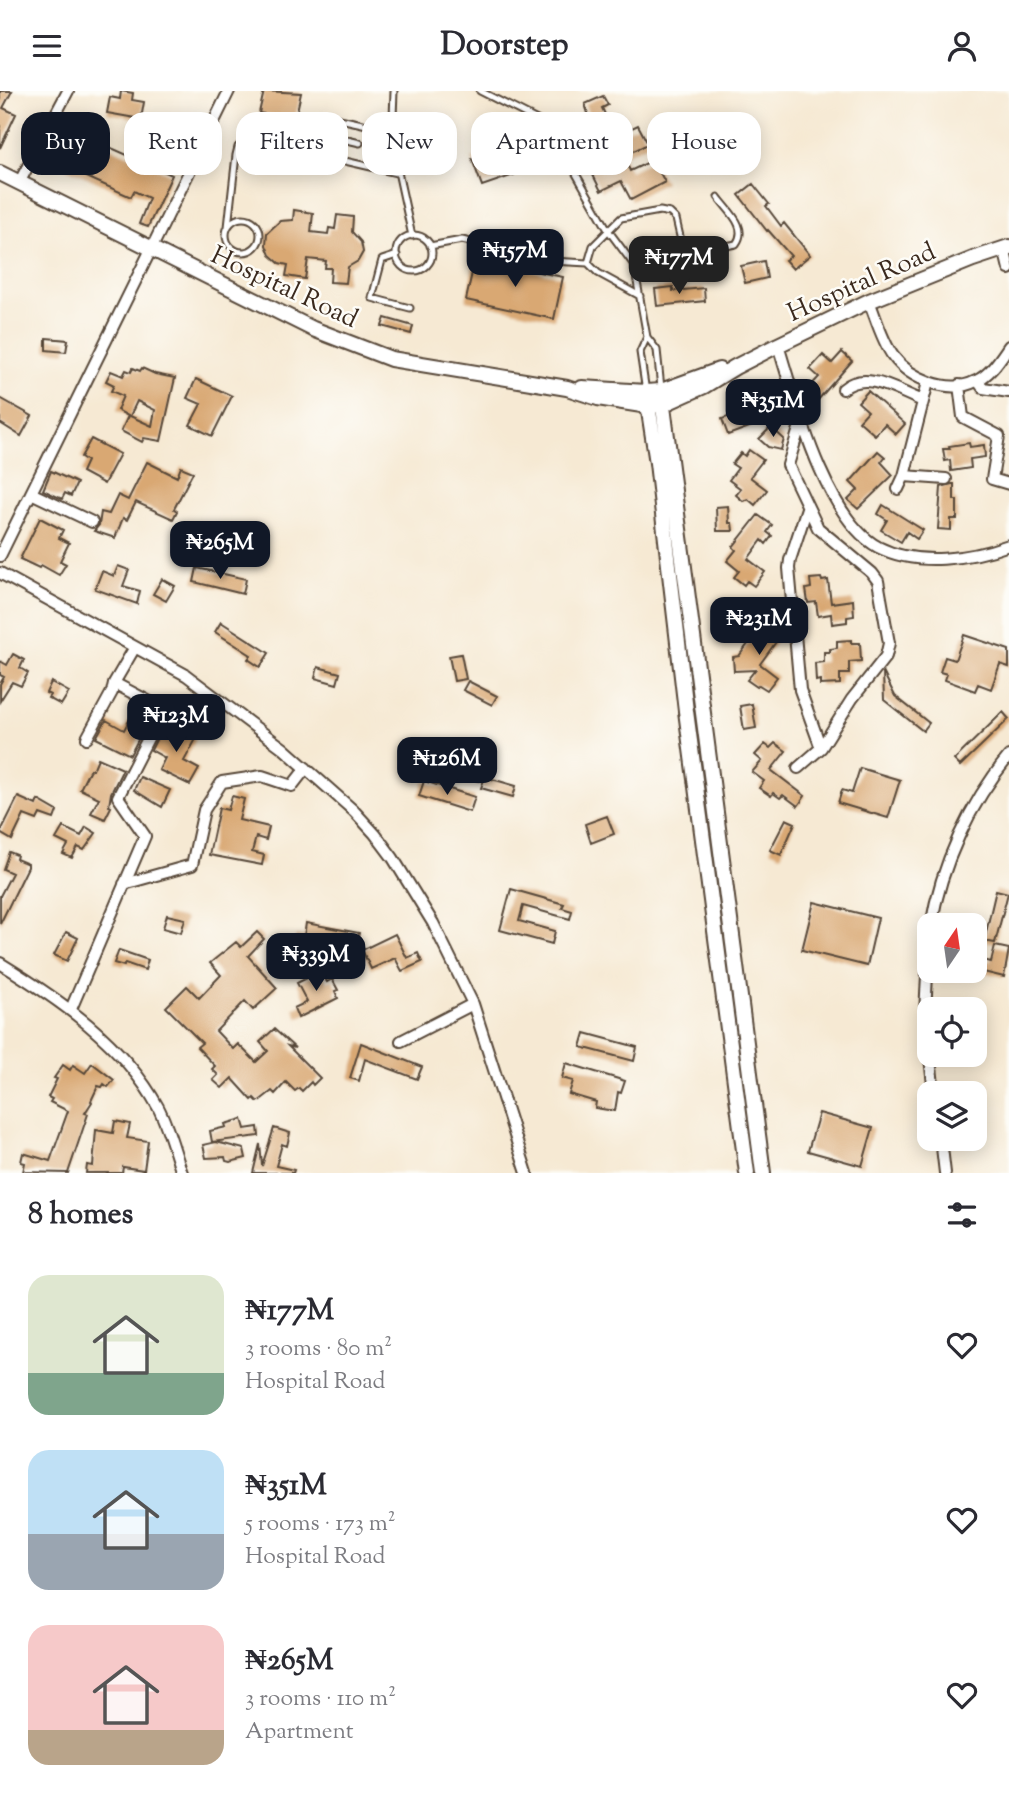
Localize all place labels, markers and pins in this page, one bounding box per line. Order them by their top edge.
pin: ₦157M [466,229,564,289]
pin: ₦177M [630,237,728,296]
pin: ₦351M [724,379,822,439]
pin: ₦265M [171,521,269,581]
pin: ₦231M [710,597,808,657]
pin: ₦123M [127,695,225,754]
pin: ₦126M [398,737,496,797]
pin: ₦339M [267,933,365,993]

